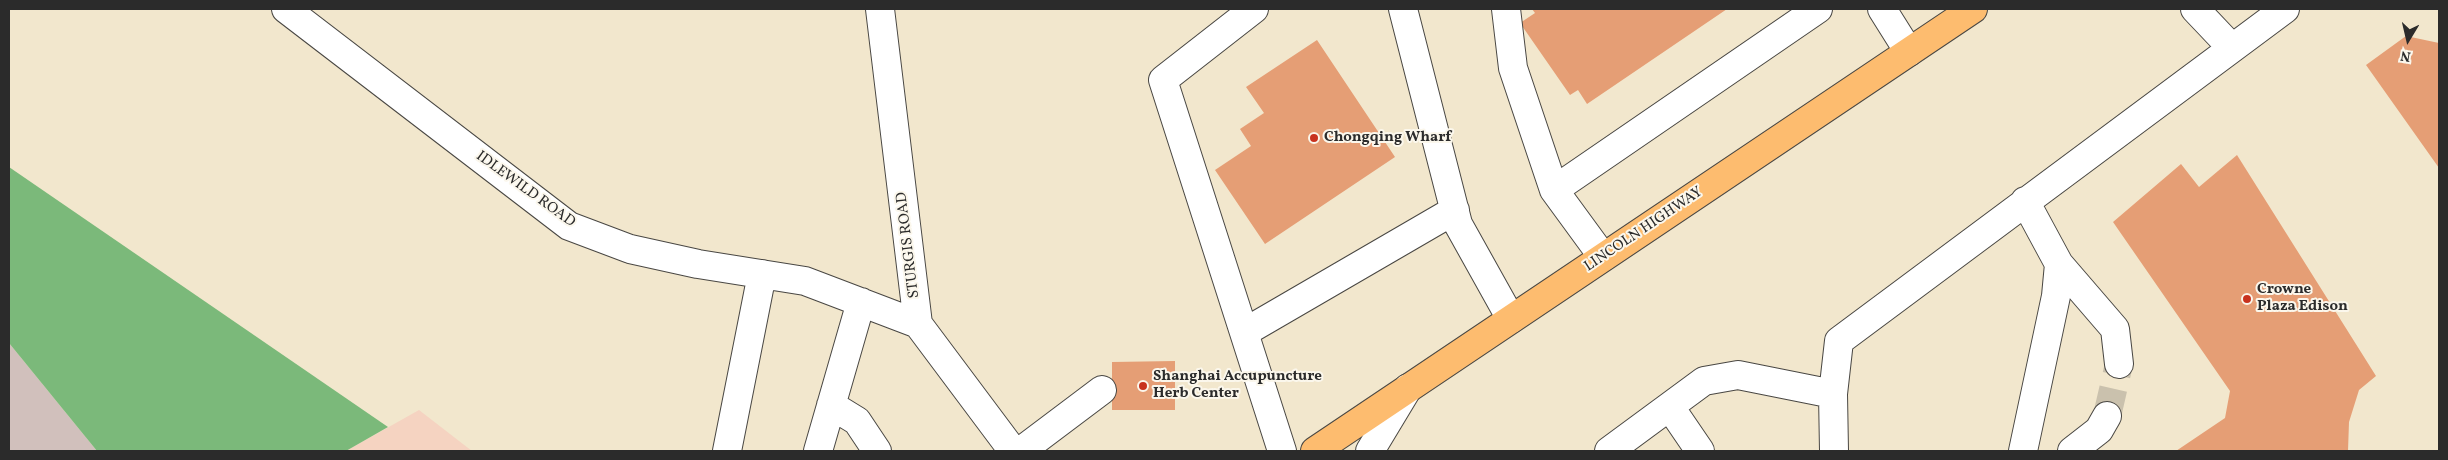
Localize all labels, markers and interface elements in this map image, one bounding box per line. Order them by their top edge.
north arrow [2383,15,2433,65]
text: N [2399,45,2412,65]
place label: Chongqing Wharf [1324,129,1451,147]
marker: Chongqing Wharf [1308,132,1320,144]
street label: IDLEWILD ROAD [472,148,578,232]
street label: LINCOLN HIGHWAY [1581,184,1707,276]
street label: STURGIS ROAD [894,191,924,299]
place label: Crowne Plaza Edison [2257,281,2348,316]
marker: Crowne Plaza Edison [2241,293,2253,305]
place label: Shanghai Accupuncture Herb Center [1153,368,1322,403]
marker: Shanghai Accupuncture Herb Center [1137,380,1149,392]

